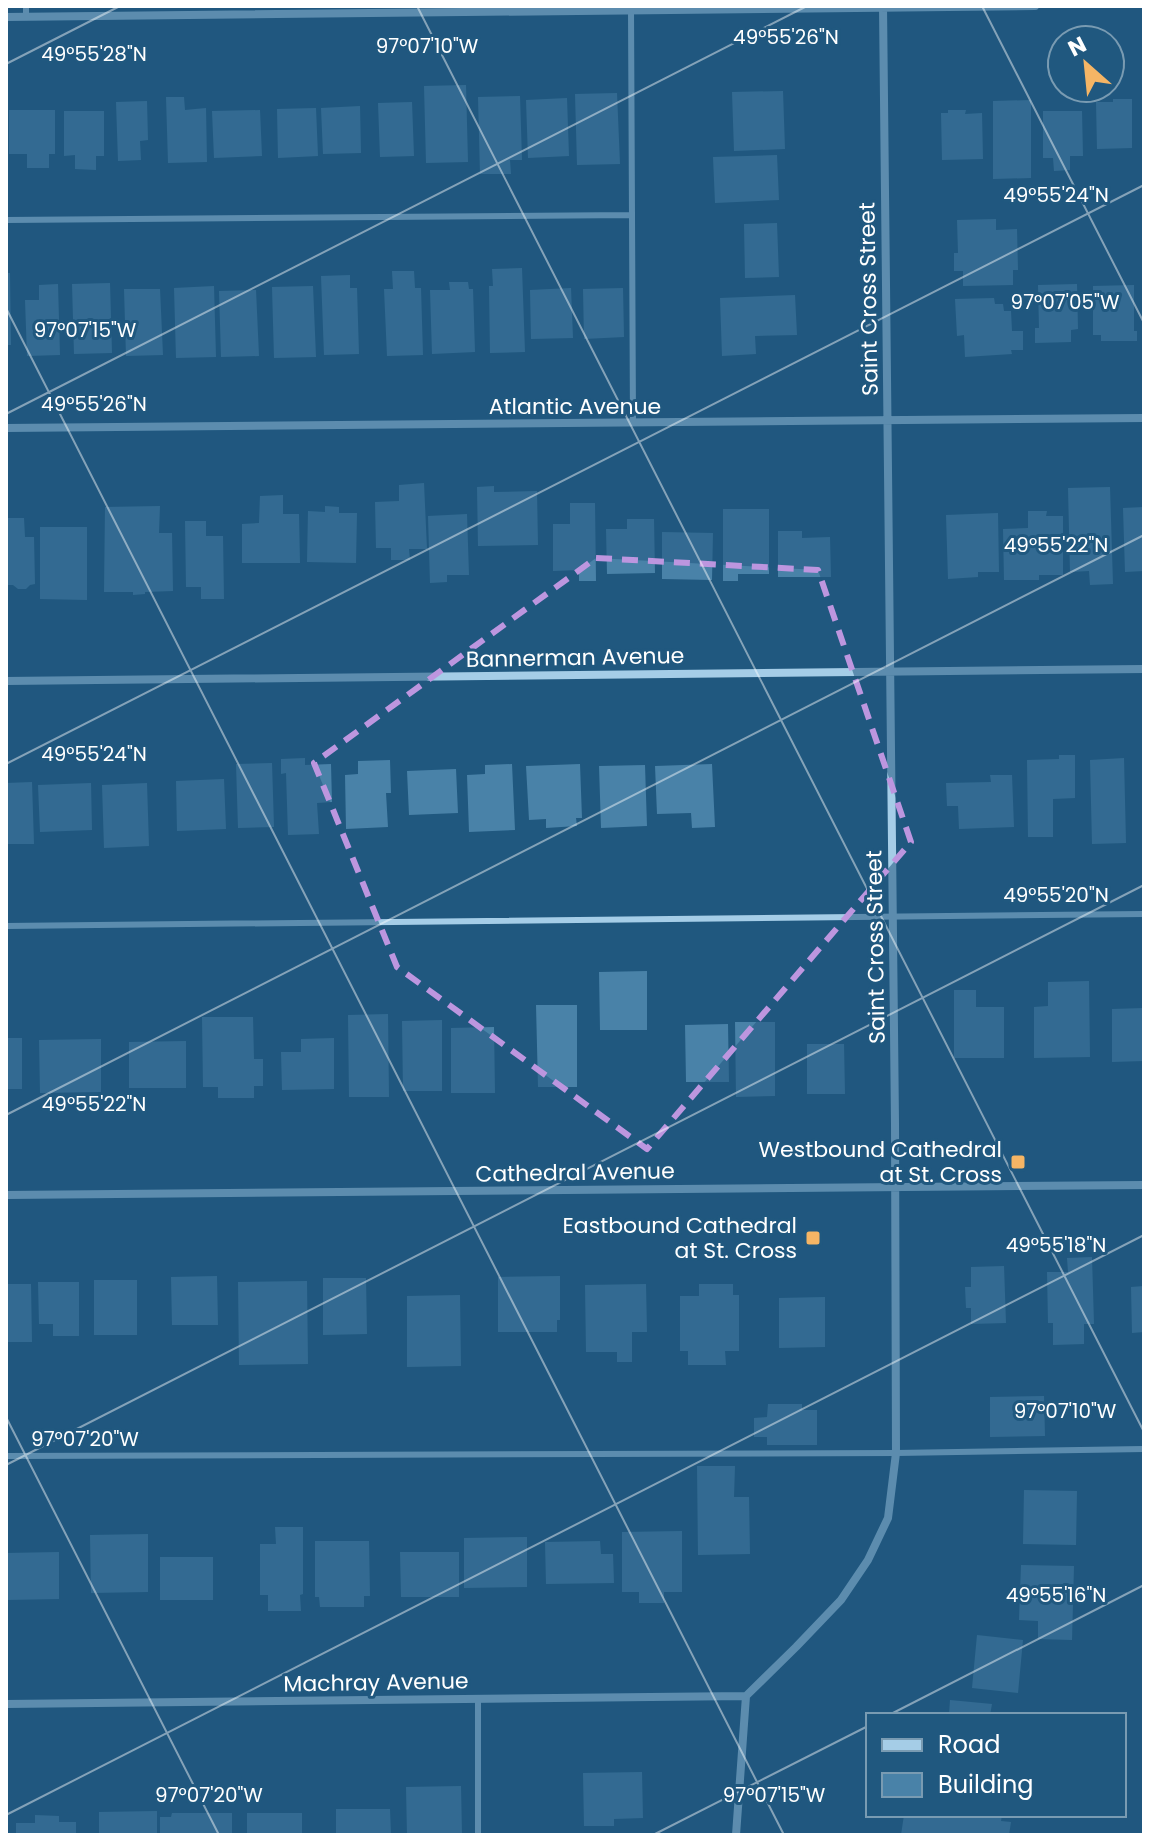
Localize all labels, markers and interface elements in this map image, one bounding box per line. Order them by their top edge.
text: 49°55'26"N [733,23,839,51]
north arrow [1046,24,1126,104]
text: N [1063,29,1092,64]
text: 97°07'10"W [376,32,479,60]
text: 49°55'28"N [41,40,147,68]
text: 49°55'24"N [1003,181,1109,209]
street label: Saint Cross Street [851,202,886,396]
text: 97°07'05"W [1011,288,1120,316]
text: 97°07'15"W [34,316,137,344]
text: 49°55'26"N [41,390,147,418]
street label: Atlantic Avenue [489,391,661,422]
text: 49°55'22"N [1004,531,1108,559]
street label: Bannerman Avenue [466,640,684,675]
text: 49°55'24"N [41,740,147,768]
street label: Saint Cross Street [858,850,893,1044]
text: 49°55'20"N [1003,881,1109,909]
text: 49°55'22"N [42,1090,146,1118]
place label: Westbound Cathedral at St. Cross [759,1134,1002,1190]
marker: Westbound Cathedral at St. Cross [1009,1153,1027,1171]
street label: Cathedral Avenue [475,1155,675,1190]
place label: Eastbound Cathedral at St. Cross [563,1210,797,1266]
marker: Eastbound Cathedral at St. Cross [804,1229,822,1247]
text: 49°55'18"N [1006,1231,1106,1259]
text: 97°07'10"W [1014,1397,1117,1425]
text: 97°07'20"W [31,1425,139,1453]
text: 49°55'16"N [1006,1581,1106,1609]
street label: Machray Avenue [283,1665,469,1700]
legend [866,1713,1126,1817]
text: Road [938,1728,1000,1761]
text: Building [938,1768,1034,1801]
text: 97°07'20"W [155,1781,263,1809]
text: 97°07'15"W [723,1781,826,1809]

